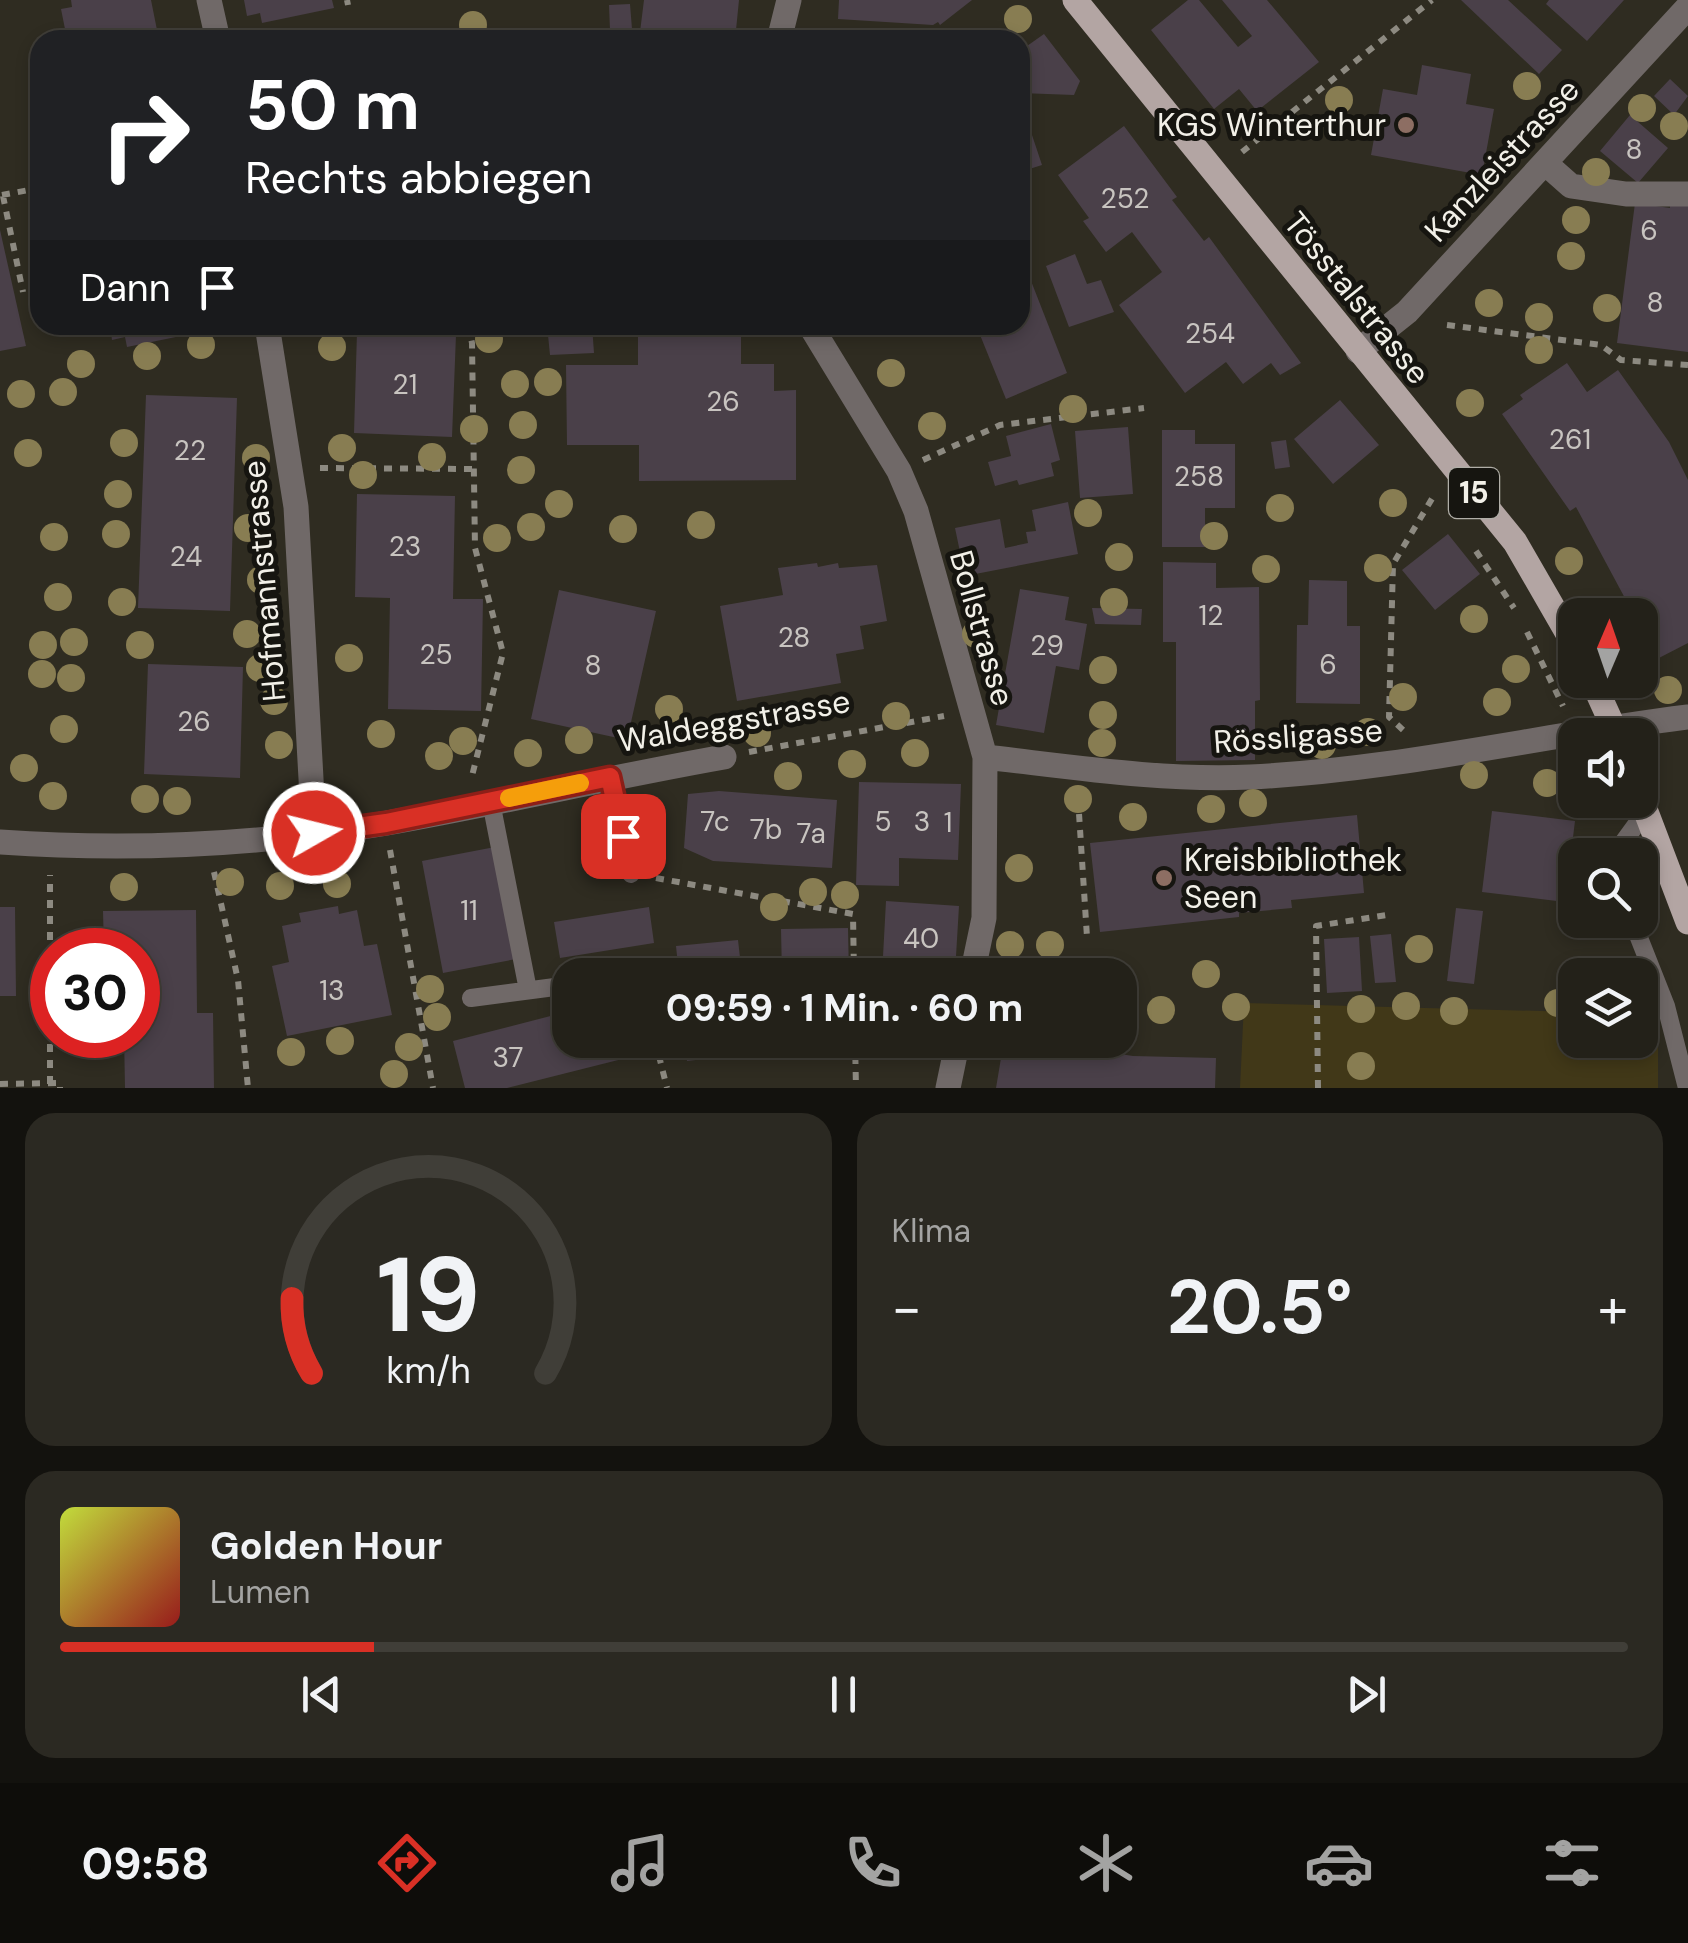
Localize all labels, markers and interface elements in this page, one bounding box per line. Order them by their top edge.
text: 50 m [245,60,420,151]
street label: Kanzleistrasse [1415,69,1589,251]
icon: right [80,70,210,200]
place label: KGS Winterthur [1157,104,1386,146]
marker: KGS Winterthur [1395,114,1417,136]
house number: 8 [1625,131,1643,168]
text: Rechts abbiegen [245,148,592,207]
house number: 252 [1101,180,1149,217]
street label: Tösstalstrasse [1275,203,1439,393]
house number: 6 [1640,212,1658,249]
icon: arrive [190,260,245,315]
text: Dann [80,263,170,313]
house number: 8 [1646,284,1664,321]
house number: 254 [1185,315,1235,352]
house number: 21 [393,366,417,403]
house number: 26 [706,383,740,420]
house number: 261 [1549,421,1591,458]
house number: 22 [174,432,206,469]
house number: 258 [1174,458,1224,495]
street label: Hofmannstrasse [233,459,295,703]
road number: 15 [1449,468,1499,518]
house number: 23 [389,528,421,565]
house number: 24 [170,538,202,575]
street label: Bollstrasse [940,545,1024,711]
house number: 12 [1199,597,1223,634]
north arrow [1558,598,1658,698]
map controls [1558,598,1658,1058]
house number: 28 [778,619,810,656]
house number: 29 [1030,627,1064,664]
house number: 25 [419,636,453,673]
house number: 6 [1319,646,1337,683]
house number: 8 [584,647,602,684]
street label: Waldeggstrasse [615,680,853,762]
house number: 26 [177,703,211,740]
street label: Rössligasse [1212,709,1384,763]
button: sound [1558,718,1658,818]
position arrow [262,781,366,885]
pin [581,794,666,879]
house number: 7c [700,803,730,840]
house number: 5 [874,803,892,840]
house number: 3 [914,803,930,840]
house number: 1 [944,804,952,841]
icon: arrive [596,809,651,864]
house number: 7b [750,811,782,848]
house number: 7a [796,815,826,852]
button: search [1558,838,1658,938]
place label: Kreisbibliothek Seen [1184,839,1402,918]
marker: Kreisbibliothek Seen [1153,867,1175,889]
house number: 11 [460,892,478,929]
house number: 40 [903,920,939,957]
speed limit sign: 30 [30,928,160,1058]
button: layers [1558,958,1658,1058]
house number: 13 [319,972,345,1009]
text: 09:59 · 1 Min. · 60 m [666,983,1023,1033]
house number: 37 [492,1039,524,1076]
text: Klima [892,1210,971,1252]
text: 19 [376,1228,480,1363]
text: 20.5° [1167,1259,1353,1356]
text: − [892,1272,922,1344]
text: + [1598,1272,1628,1344]
text: km/h [386,1348,470,1394]
text: Golden Hour [210,1521,442,1571]
text: Lumen [210,1571,310,1613]
icon: previous [294,1667,349,1722]
icon: pause [816,1667,871,1722]
icon: next [1339,1667,1394,1722]
icon: directions [372,1828,442,1898]
icon: music [605,1828,675,1898]
icon: phone [838,1828,908,1898]
icon: climate [1071,1828,1141,1898]
icon: car [1304,1828,1374,1898]
icon: filters [1537,1828,1607,1898]
text: 09:58 [81,1834,210,1893]

